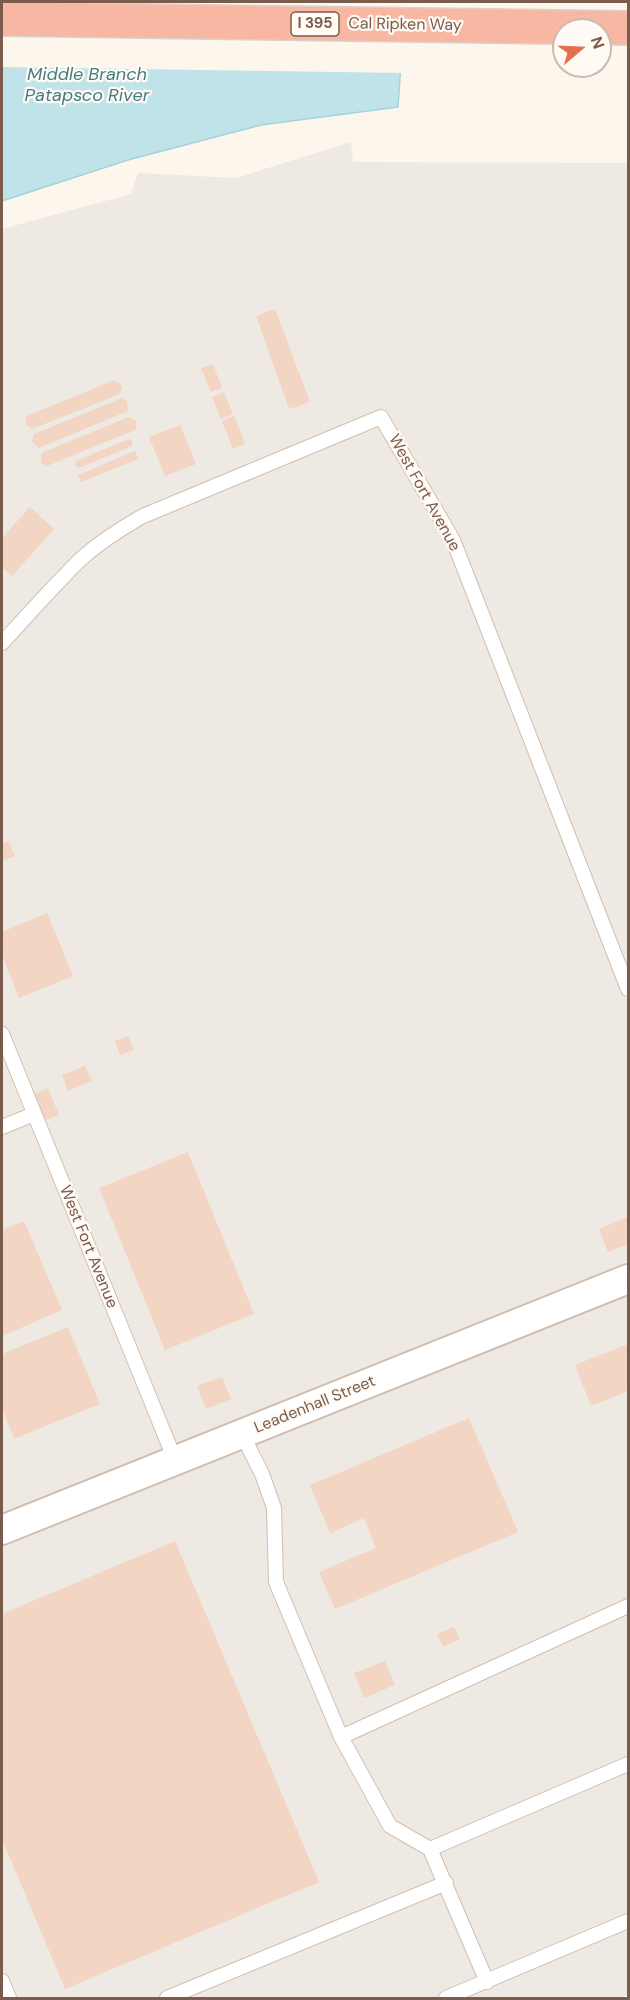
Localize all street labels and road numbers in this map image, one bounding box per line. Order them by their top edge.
road number: I 395 [291,12,339,36]
street label: Cal Ripken Way [348,14,462,36]
street label: West Fort Avenue [384,431,464,555]
street label: West Fort Avenue [55,1183,121,1311]
street label: Leadenhall Street [252,1372,378,1438]

